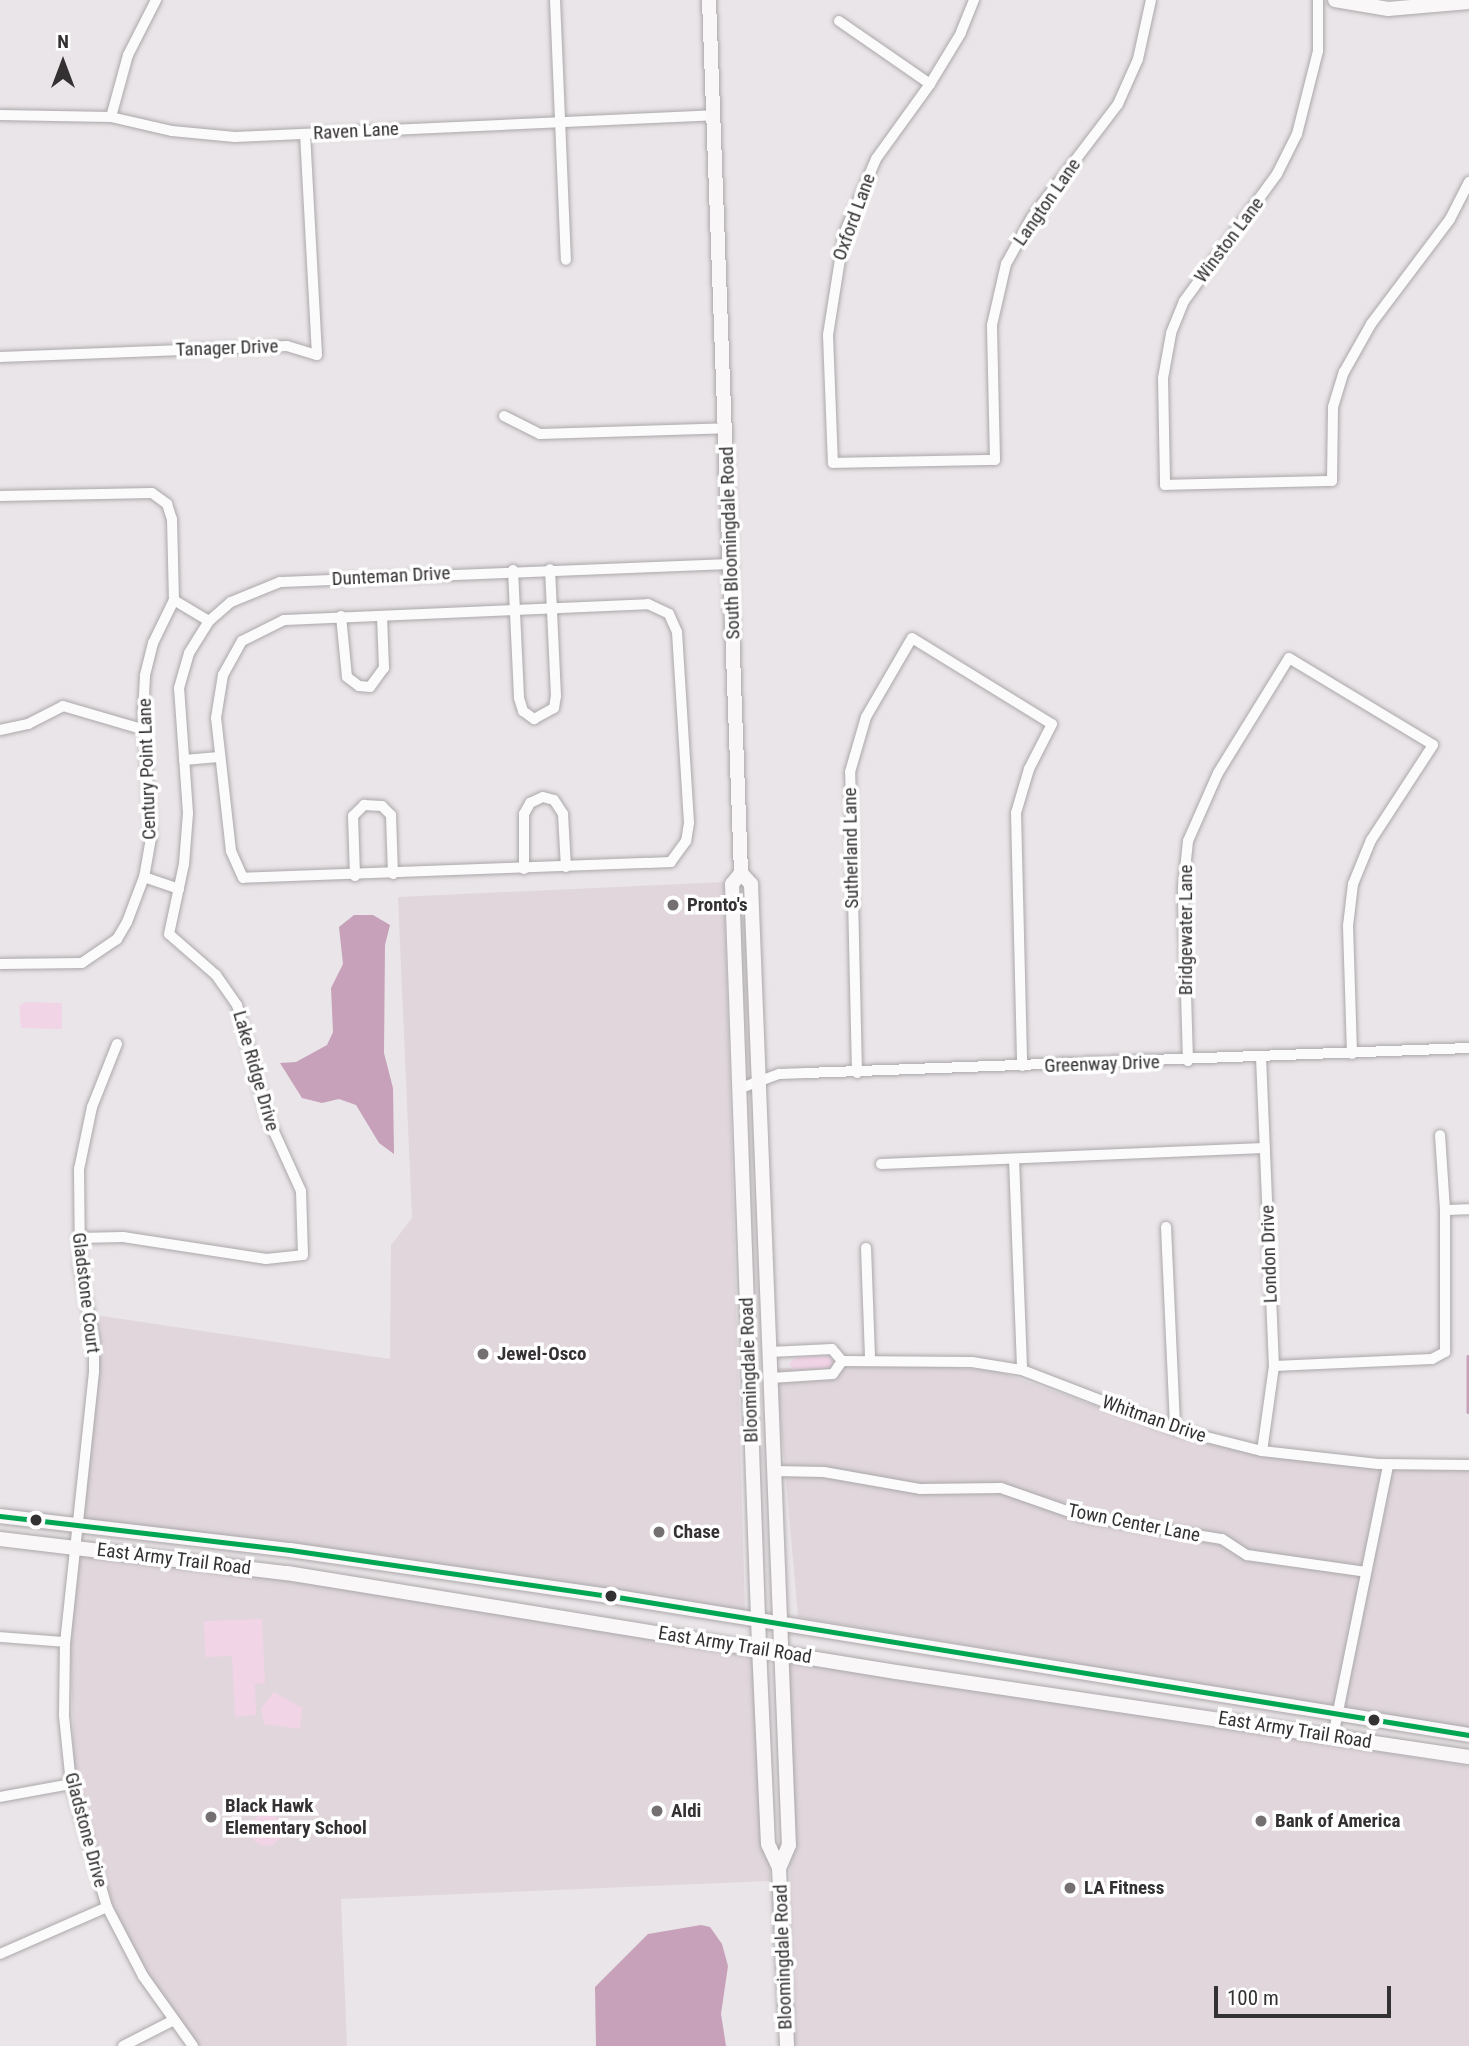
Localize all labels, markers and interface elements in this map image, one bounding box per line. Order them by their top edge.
north arrow [28,28,98,98]
text: N [57,30,69,53]
street label: Raven Lane [313,117,399,145]
street label: Langton Lane [1009,154,1085,250]
street label: Oxford Lane [828,170,880,264]
street label: Winston Lane [1189,193,1269,287]
street label: Tanager Drive [175,335,279,361]
street label: South Bloomingdale Road [715,446,745,640]
street label: Dunteman Drive [331,562,451,590]
street label: Century Point Lane [133,698,161,840]
street label: Sutherland Lane [839,787,863,909]
street label: Bridgewater Lane [1175,865,1197,995]
place label: Pronto's [687,894,748,916]
marker: Pronto's [665,897,681,913]
street label: Lake Ridge Drive [228,1008,284,1134]
street label: Greenway Drive [1044,1051,1160,1077]
street label: London Drive [1256,1205,1282,1303]
street label: Gladstone Court [67,1231,105,1355]
street label: Bloomingdale Road [735,1297,763,1443]
place label: Jewel-Osco [497,1343,586,1365]
marker: Jewel-Osco [475,1346,491,1362]
street label: Whitman Drive [1099,1391,1209,1447]
street label: Town Center Lane [1066,1499,1202,1547]
unlabelled marker [29,1513,43,1527]
place label: Chase [673,1521,720,1543]
marker: Chase [651,1524,667,1540]
street label: East Army Trail Road [95,1538,253,1580]
unlabelled marker [604,1589,618,1603]
street label: East Army Trail Road [656,1622,814,1668]
street label: East Army Trail Road [1216,1707,1374,1753]
unlabelled marker [1367,1713,1381,1727]
street label: Gladstone Drive [60,1770,112,1890]
place label: Black Hawk Elementary School [225,1795,367,1839]
place label: Aldi [671,1800,701,1822]
marker: Aldi [649,1803,665,1819]
marker: Black Hawk Elementary School [203,1809,219,1825]
place label: Bank of America [1275,1810,1400,1832]
marker: Bank of America [1253,1813,1269,1829]
place label: LA Fitness [1084,1877,1164,1899]
marker: LA Fitness [1062,1880,1078,1896]
street label: Bloomingdale Road [769,1884,797,2030]
scale bar [1217,1972,1394,2016]
text: 100 m [1227,1986,1279,2010]

